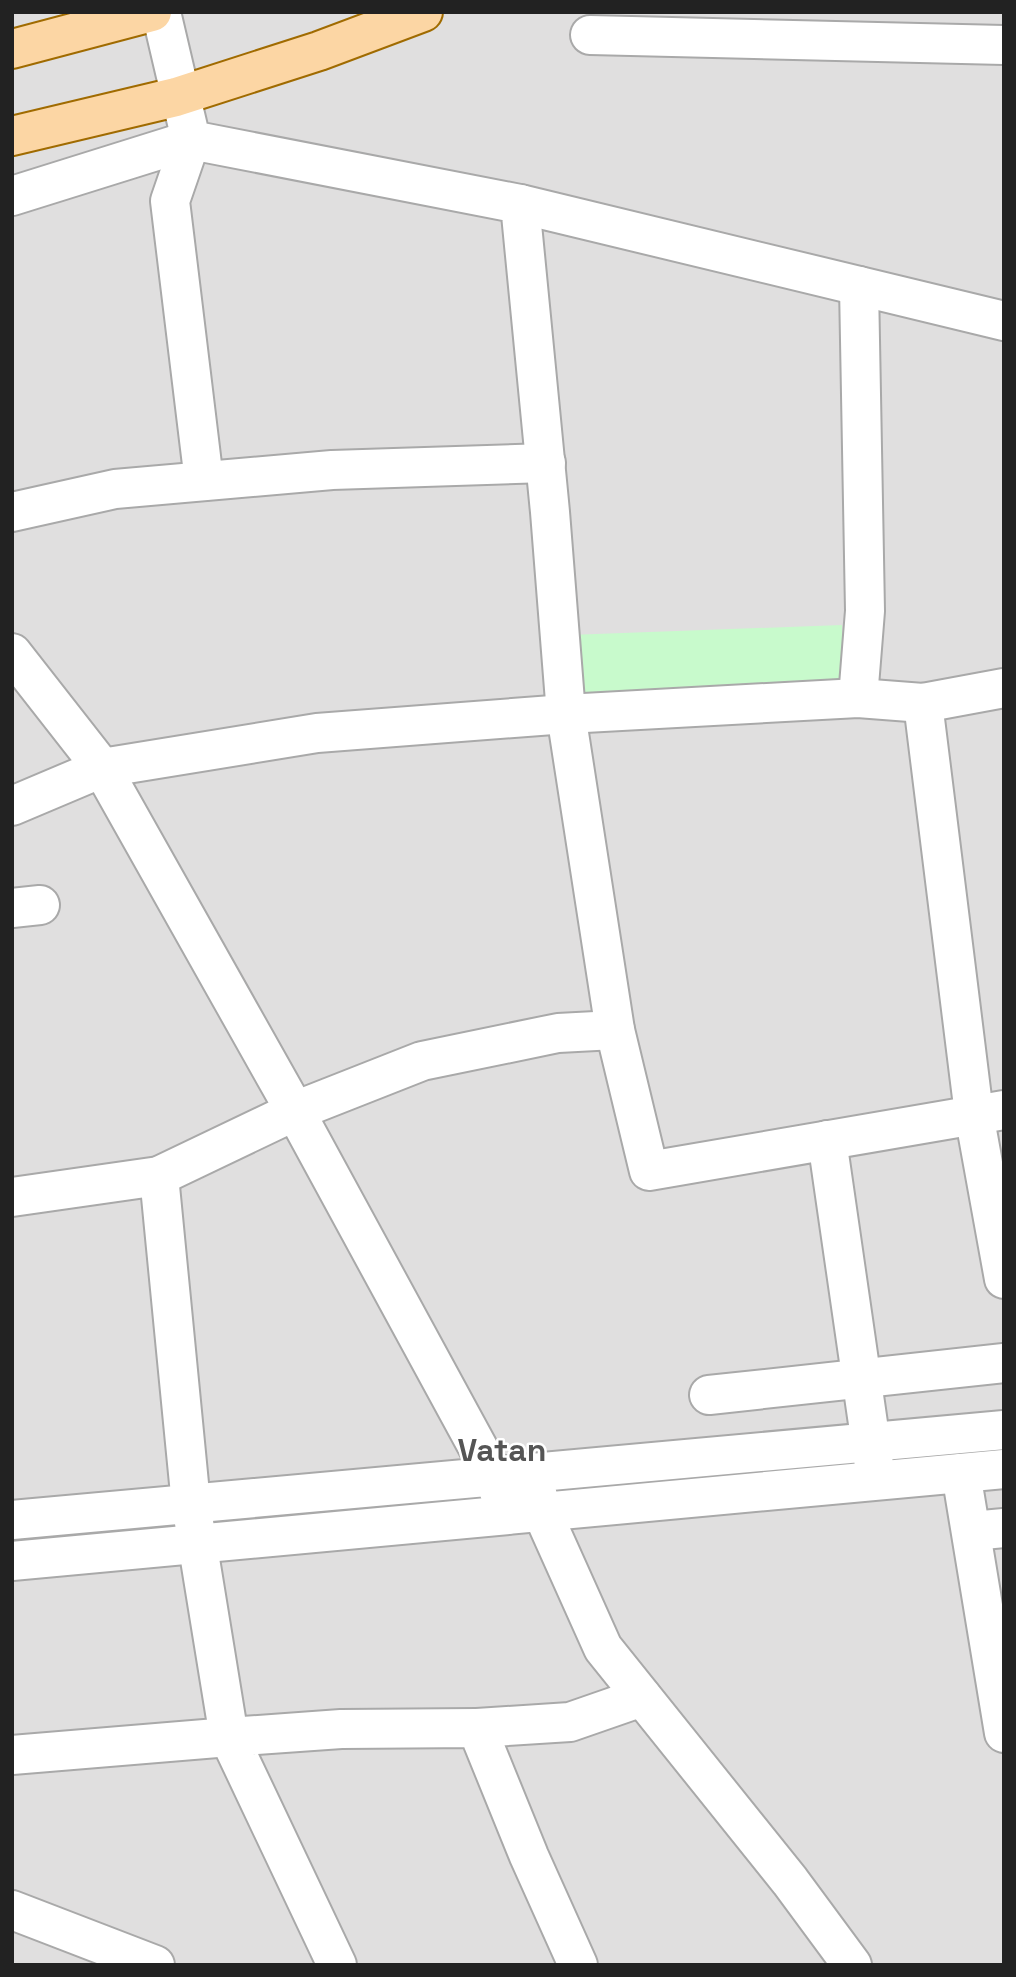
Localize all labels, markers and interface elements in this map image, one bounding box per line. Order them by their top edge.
district label: Vatan [458,1430,546,1470]

